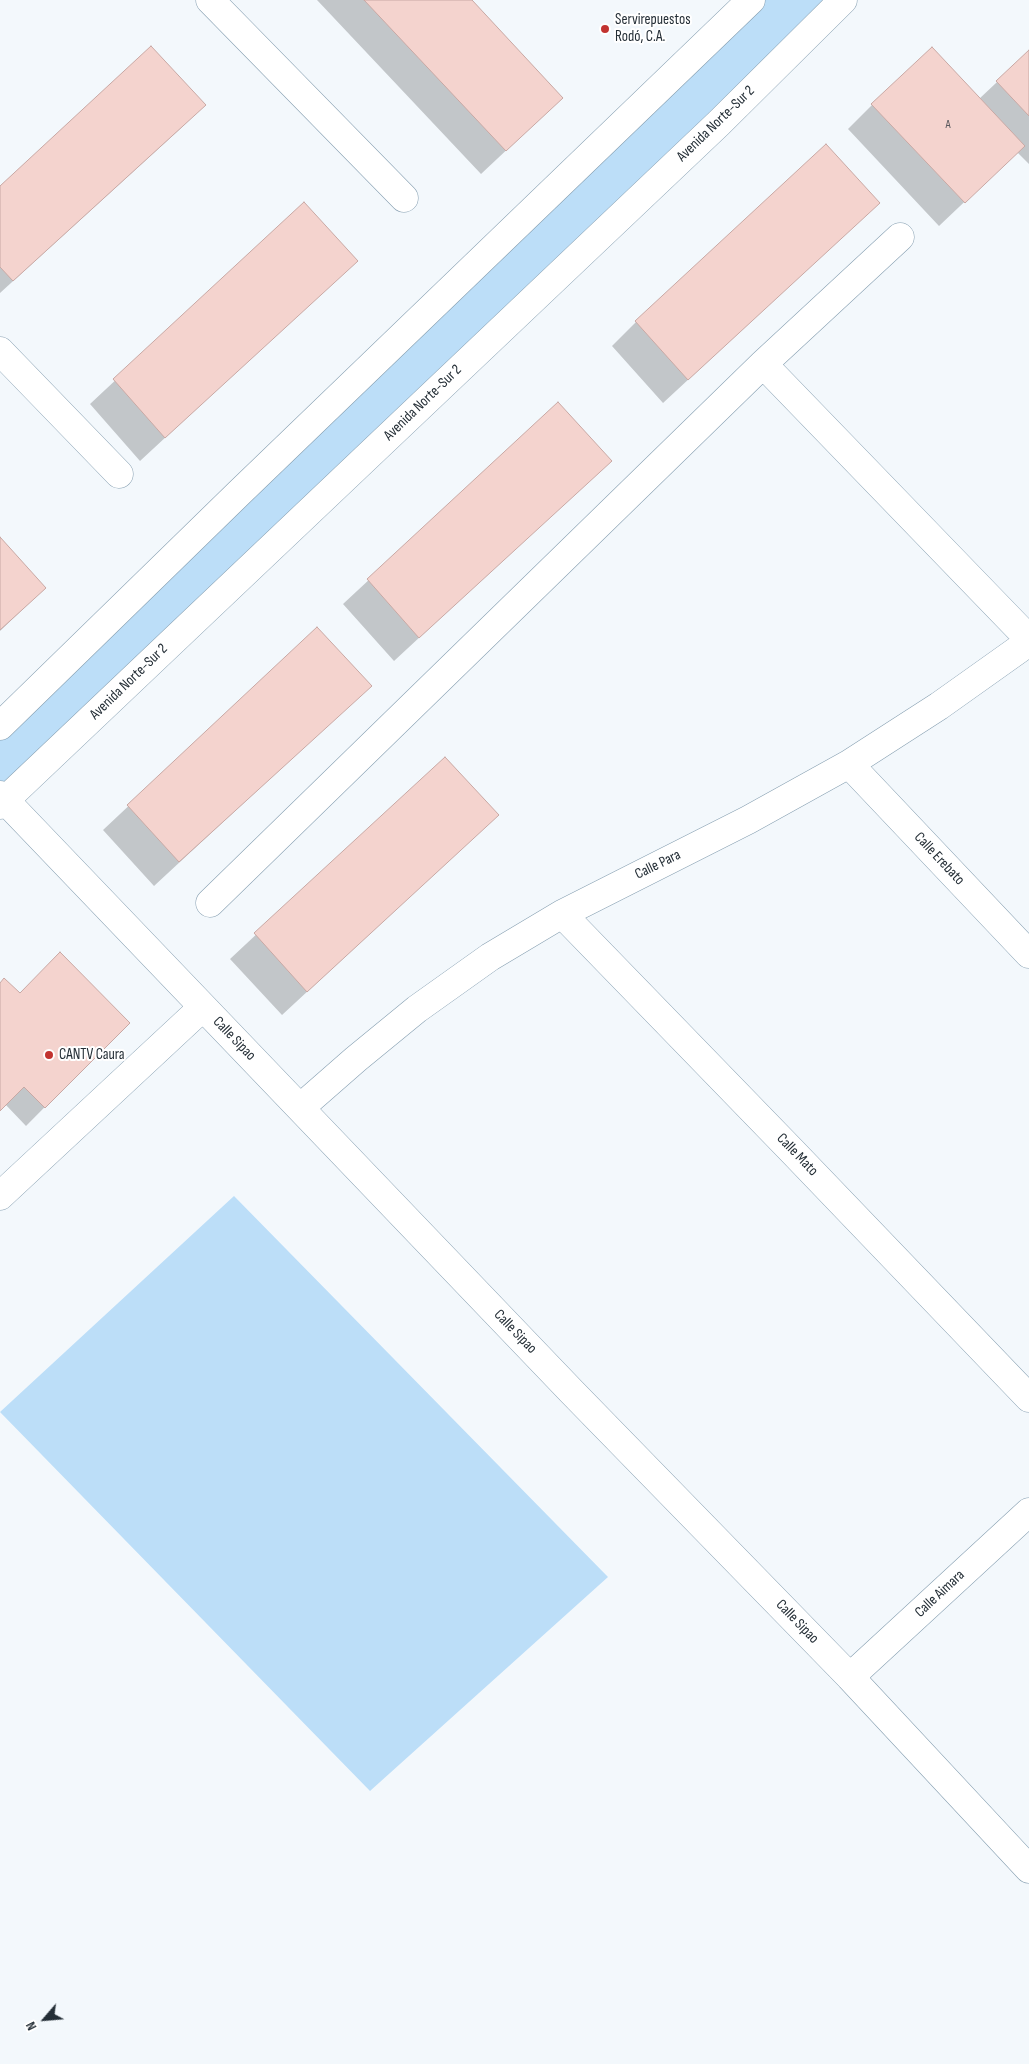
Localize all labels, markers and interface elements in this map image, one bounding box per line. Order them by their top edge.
place label: Servirepuestos Rodó, C.A. [615,11,691,46]
marker: Servirepuestos Rodó, C.A. [599,23,611,35]
street label: Avenida Norte-Sur 2 [673,82,759,166]
house number: A [945,118,951,132]
street label: Avenida Norte-Sur 2 [380,361,466,445]
street label: Avenida Norte-Sur 2 [86,640,172,724]
street label: Calle Erebato [910,829,968,889]
street label: Calle Para [632,846,684,884]
street label: Calle Sipao [209,1013,259,1065]
place label: CANTV Caura [59,1046,125,1064]
marker: CANTV Caura [43,1049,55,1061]
street label: Calle Mato [772,1130,822,1180]
street label: Calle Sipao [490,1306,540,1358]
street label: Calle Aimara [911,1567,969,1621]
street label: Calle Sipao [772,1596,822,1648]
north arrow [20,1994,70,2044]
text: N [22,2019,40,2033]

